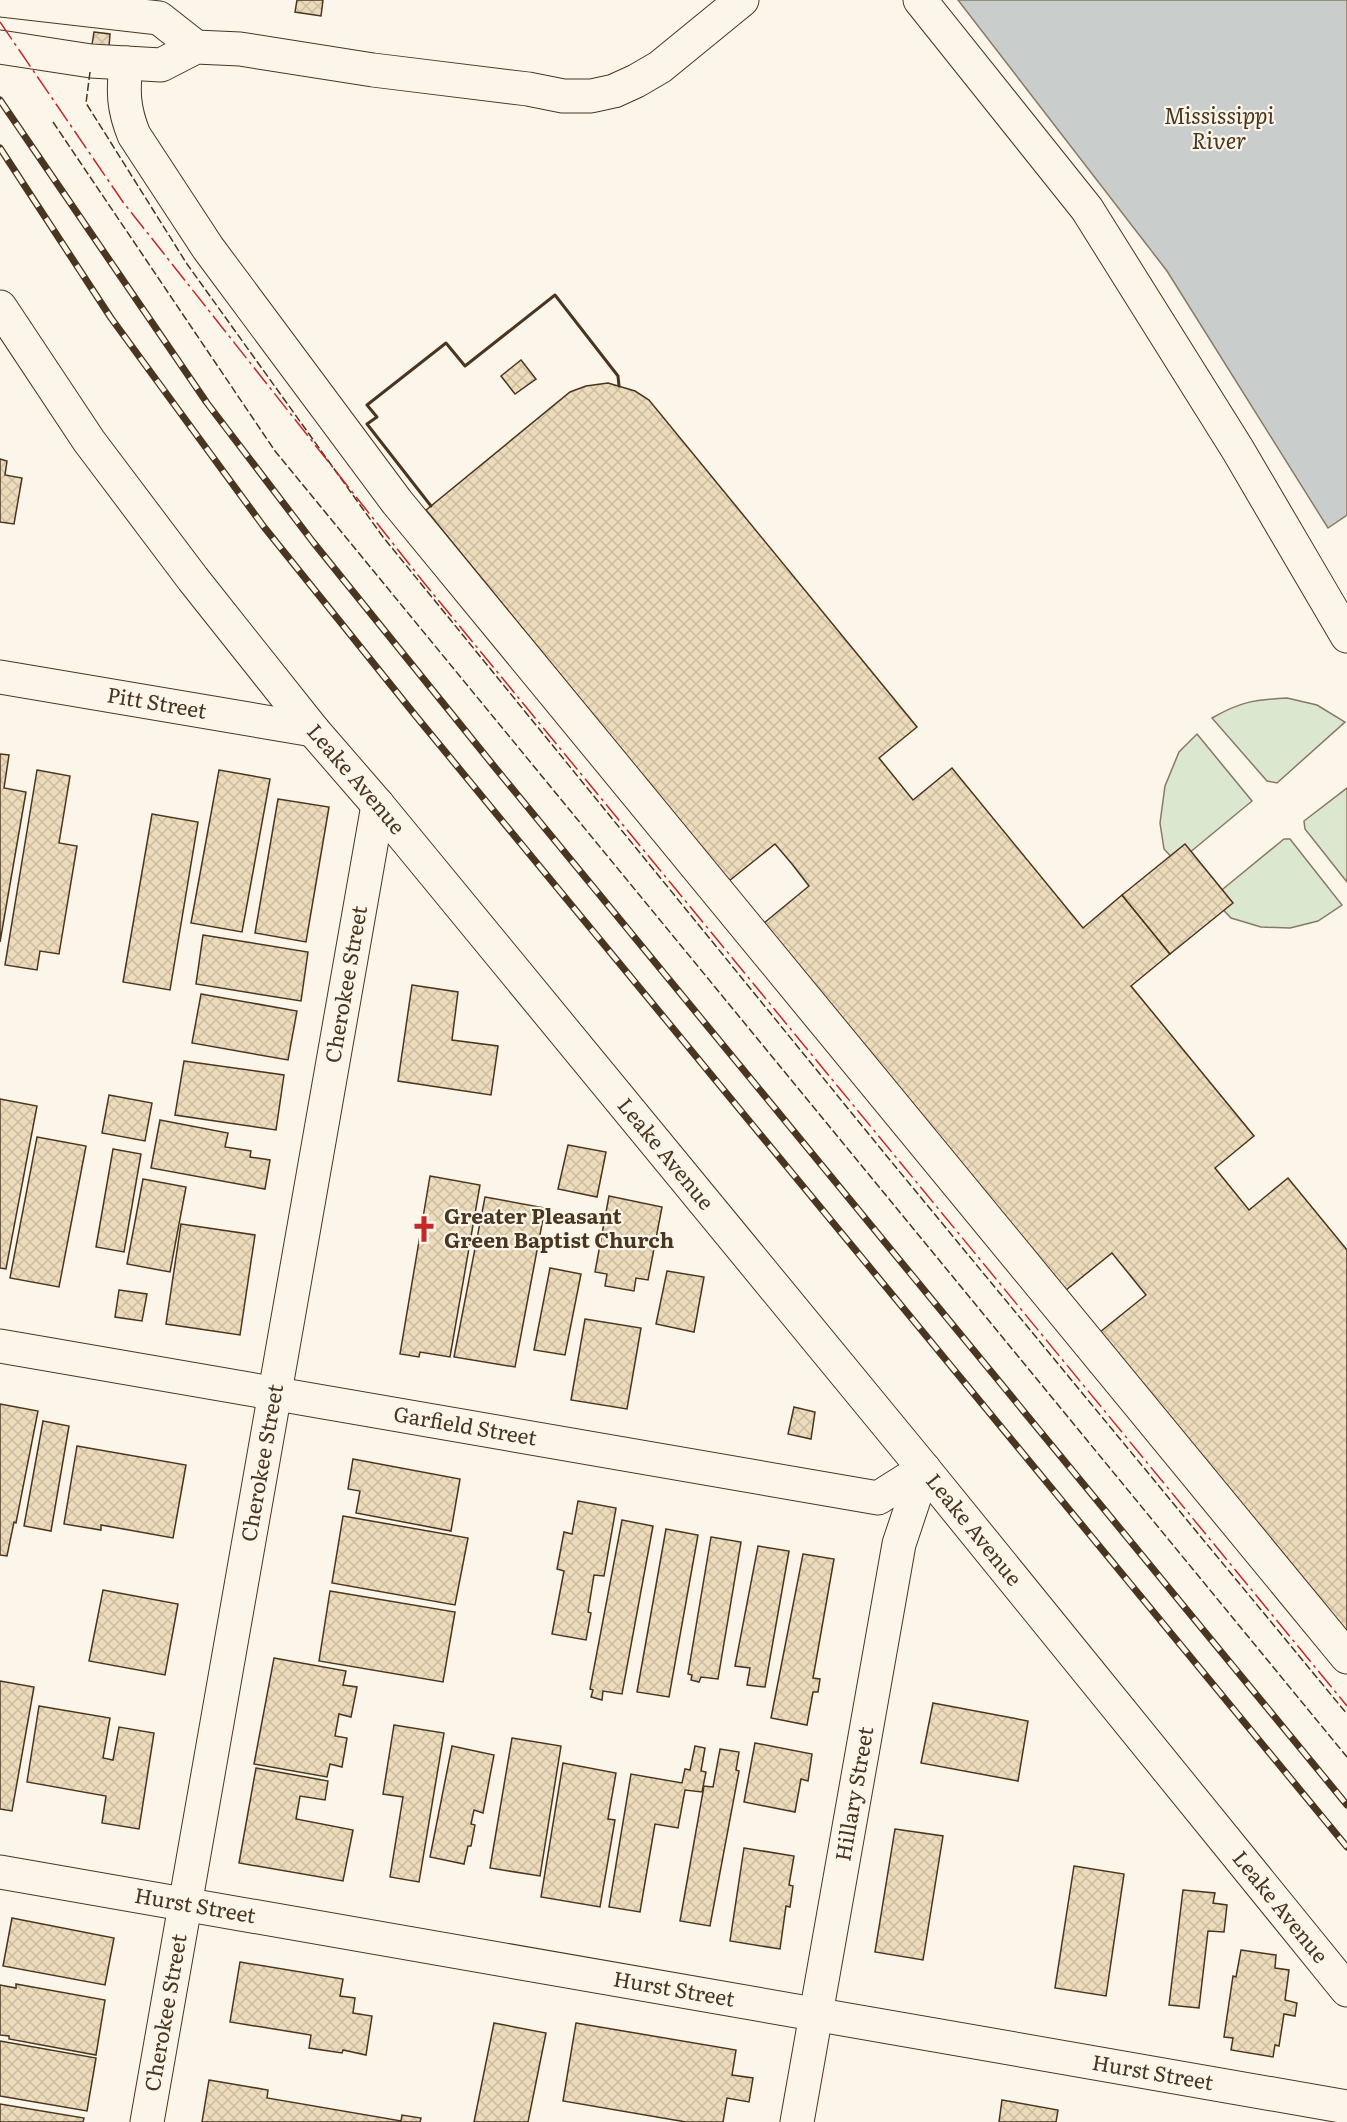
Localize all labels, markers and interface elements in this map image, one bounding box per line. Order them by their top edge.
water label: Mississippi River [1164,98,1275,156]
street label: Pitt Street [105,677,210,725]
street label: Leake Avenue [301,716,414,840]
street label: Cherokee Street [315,902,373,1065]
street label: Leake Avenue [612,1090,723,1216]
place label: Greater Pleasant Green Baptist Church [444,1199,674,1254]
church icon: Greater Pleasant Green Baptist Church [409,1214,439,1244]
street label: Cherokee Street [231,1381,289,1544]
street label: Garfield Street [391,1396,540,1452]
street label: Leake Avenue [920,1465,1031,1591]
street label: Hillary Street [825,1723,880,1863]
street label: Leake Avenue [1227,1843,1337,1969]
street label: Hurst Street [132,1878,259,1929]
street label: Cherokee Street [135,1931,193,2093]
street label: Hurst Street [611,1961,738,2013]
street label: Hurst Street [1090,2045,1217,2097]

